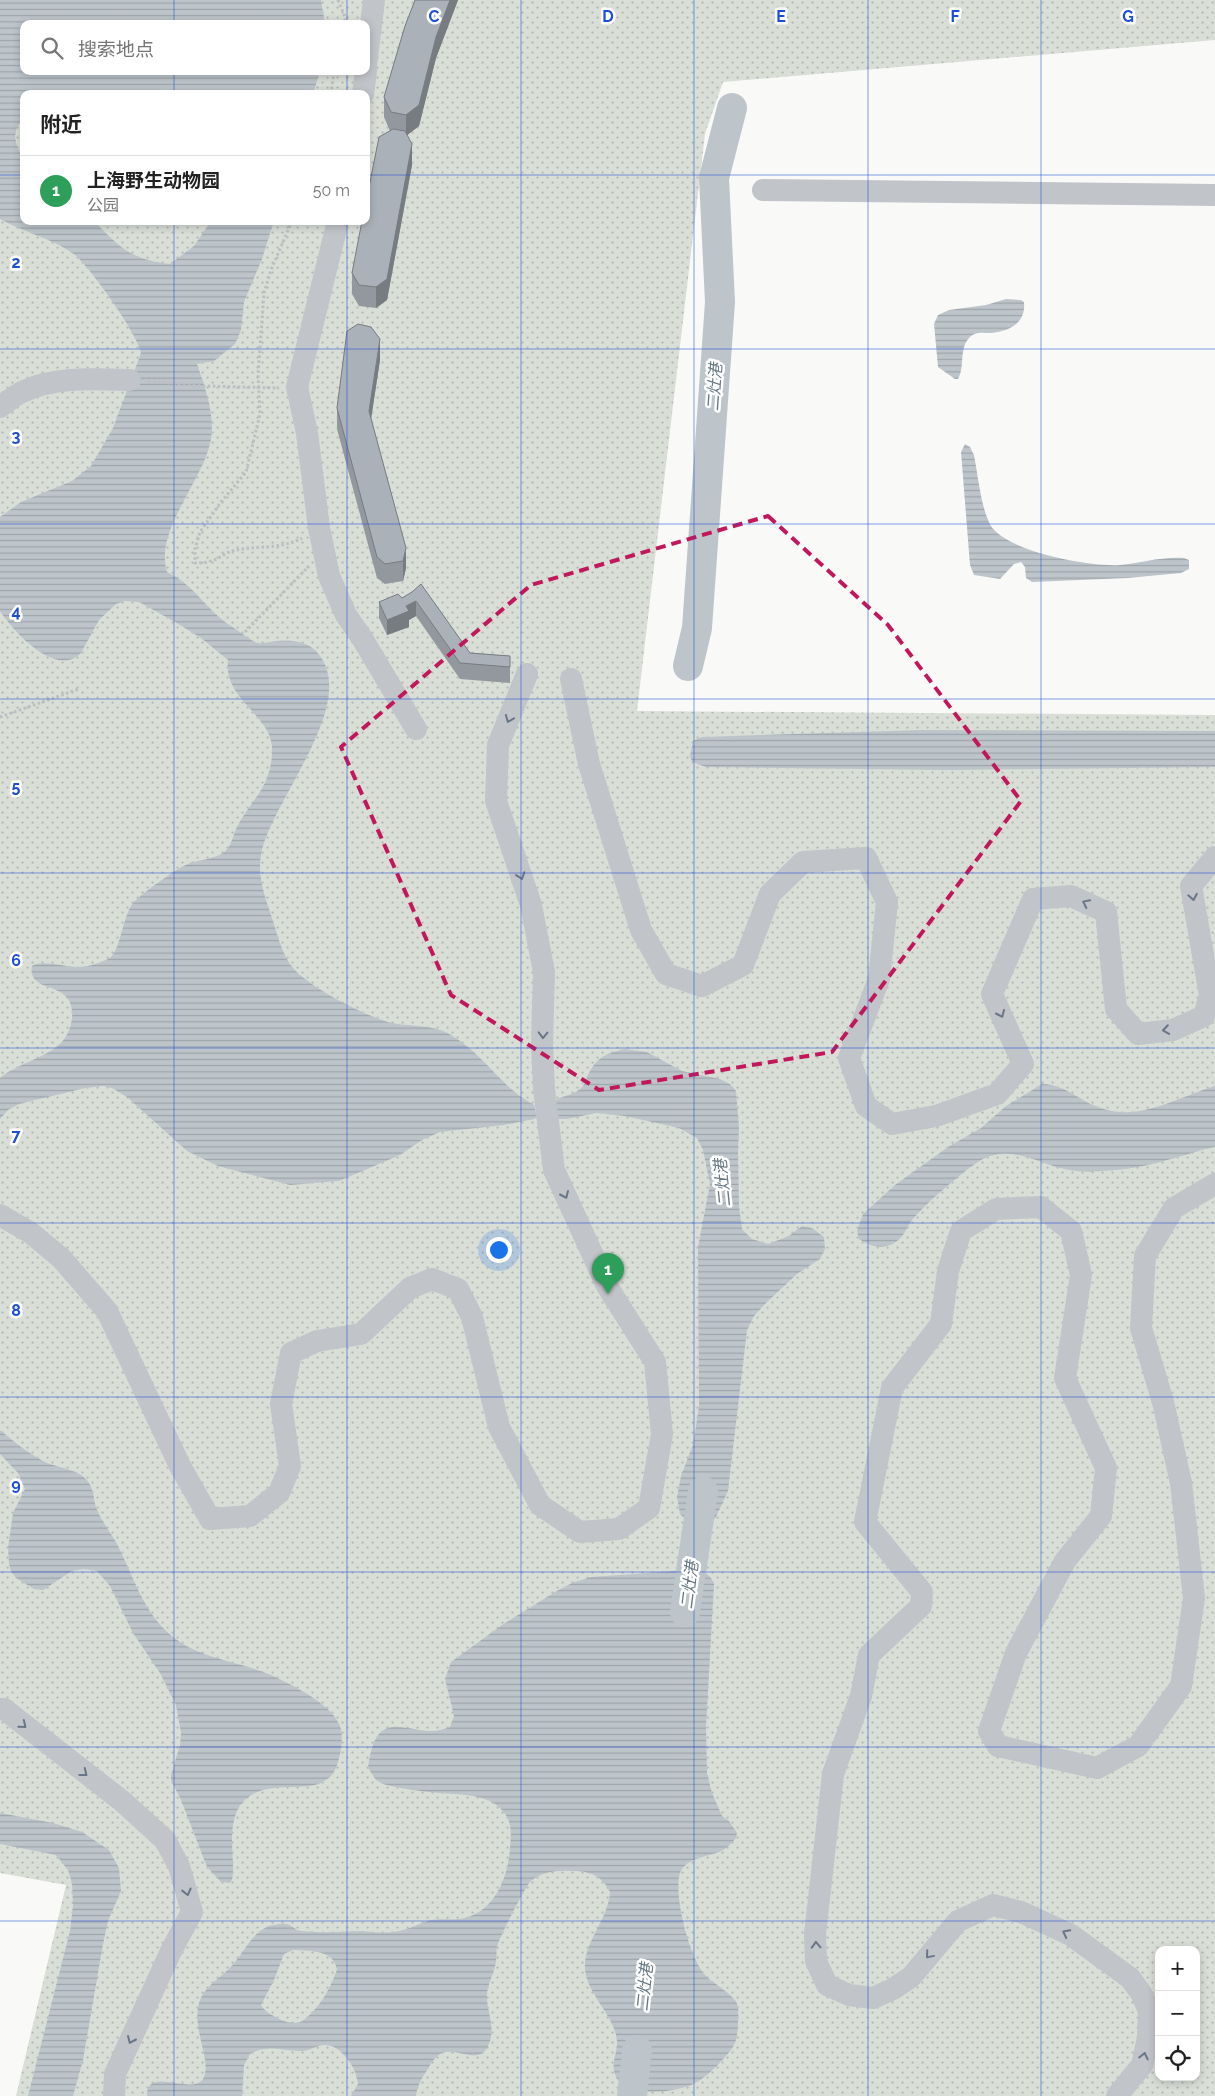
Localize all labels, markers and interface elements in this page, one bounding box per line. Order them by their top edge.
text: C [429,7,440,26]
text: D [602,7,614,26]
text: E [776,7,786,26]
text: F [950,7,960,26]
text: G [1122,7,1134,26]
search box [20,20,370,75]
icon: search [38,34,66,62]
text: 搜索地点 [78,38,154,60]
text: 附近 [40,112,82,137]
text: 上海野生动物园 [87,169,220,191]
text: 1 [52,181,60,200]
text: 50 m [313,181,350,200]
text: 公园 [87,196,119,215]
text: 2 [11,253,21,272]
water label: 二灶港 [703,360,726,412]
text: 3 [12,427,21,446]
text: 4 [11,602,21,621]
one-way arrow [504,714,515,723]
text: 5 [12,777,21,796]
one-way arrow [516,871,526,879]
one-way arrow [1188,893,1198,901]
one-way arrow [1082,899,1091,909]
text: 6 [11,951,21,970]
one-way arrow [994,1009,1005,1018]
one-way arrow [1161,1024,1169,1035]
one-way arrow [537,1031,548,1039]
text: 7 [12,1126,21,1145]
water label: 二灶港 [710,1156,734,1208]
one-way arrow [559,1190,570,1199]
your location [486,1237,512,1263]
pin: 1 [592,1253,624,1294]
text: 8 [11,1301,21,1320]
text: 9 [11,1475,21,1494]
water label: 二灶港 [677,1558,702,1610]
one-way arrow [17,1719,26,1727]
one-way arrow [78,1767,87,1775]
one-way arrow [181,1888,191,1896]
one-way arrow [1062,1929,1071,1939]
one-way arrow [810,1940,821,1948]
map controls [1155,1946,1200,2081]
button: + [1155,1946,1200,1991]
one-way arrow [926,1950,935,1959]
water label: 二灶港 [633,1960,657,2012]
button: − [1155,1991,1200,2036]
one-way arrow [126,2035,137,2044]
button: locate [1155,2036,1200,2081]
one-way arrow [1138,2052,1149,2061]

